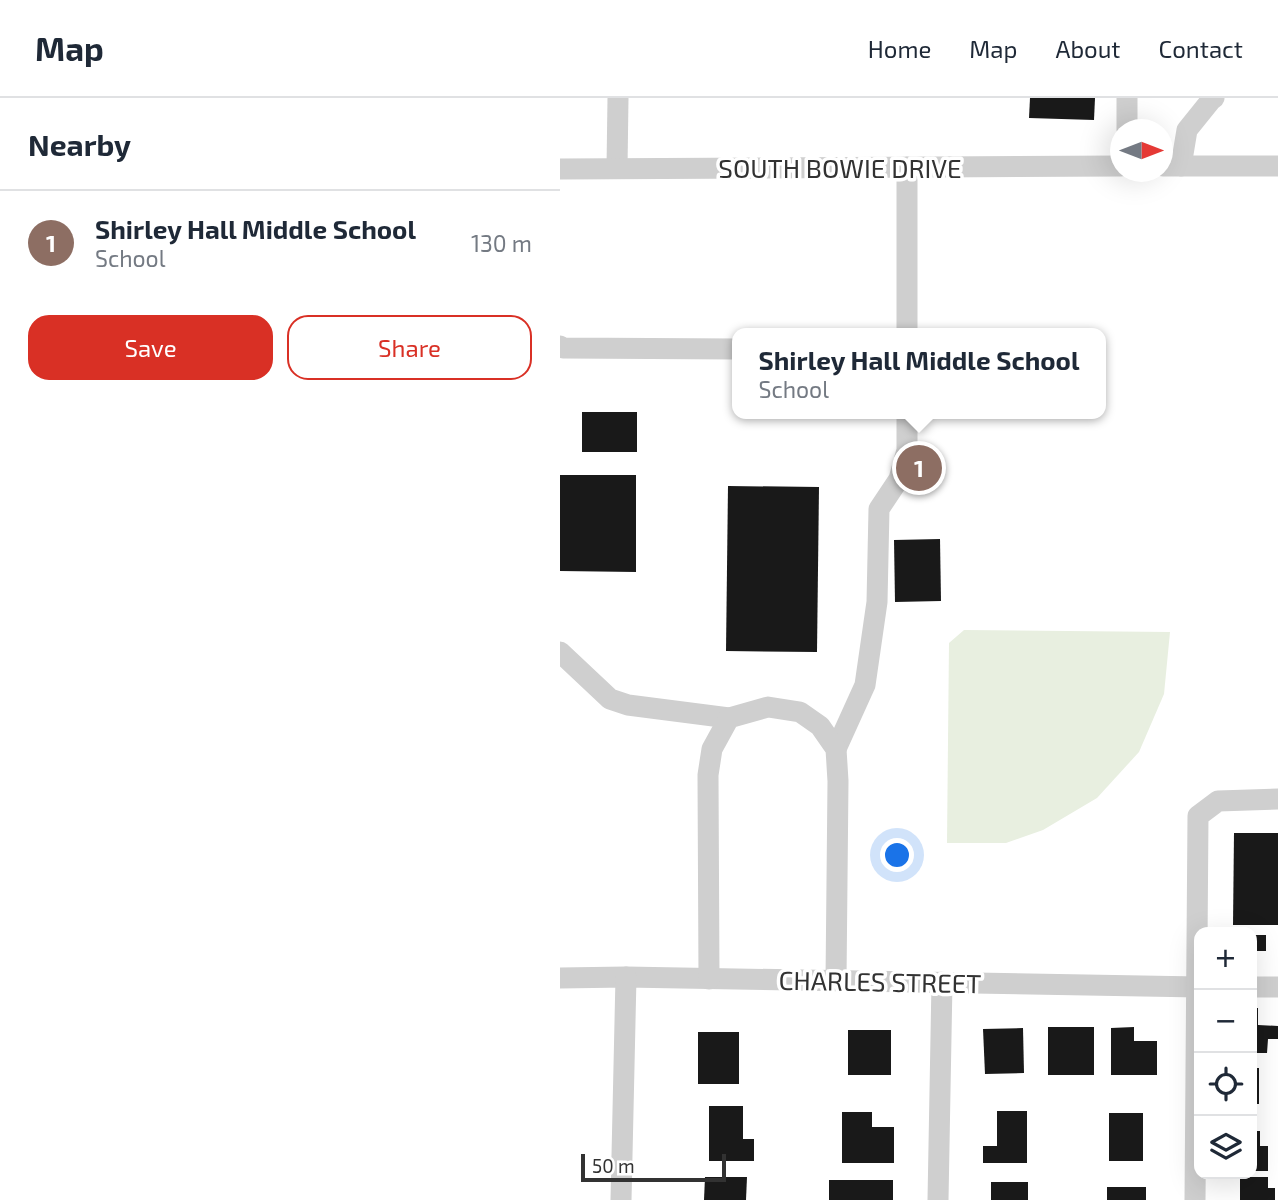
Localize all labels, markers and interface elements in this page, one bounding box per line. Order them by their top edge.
text: Map [35,28,104,68]
text: Home [868,34,931,63]
text: Map [969,34,1017,63]
text: About [1055,34,1121,63]
text: Contact [1159,34,1243,63]
north arrow [1110,119,1173,182]
text: Nearby [28,126,131,162]
street label: SOUTH BOWIE DRIVE [718,152,962,183]
text: Shirley Hall Middle School [95,213,416,244]
text: 1 [46,229,56,257]
text: 130 m [471,229,532,257]
text: School [95,244,165,272]
button: Save [28,315,273,380]
button: Share [287,315,532,380]
popup [732,328,1106,419]
text: Shirley Hall Middle School [759,344,1079,375]
text: School [759,375,829,403]
pin: 1 [896,442,942,494]
your location [880,838,914,872]
map controls [1194,927,1257,1179]
button: + [1194,927,1257,990]
street label: CHARLES STREET [778,964,982,998]
button: − [1194,990,1257,1053]
button: locate [1194,1053,1257,1116]
button: layers [1194,1116,1257,1179]
scale bar [581,1151,726,1183]
text: 50 m [592,1154,635,1177]

